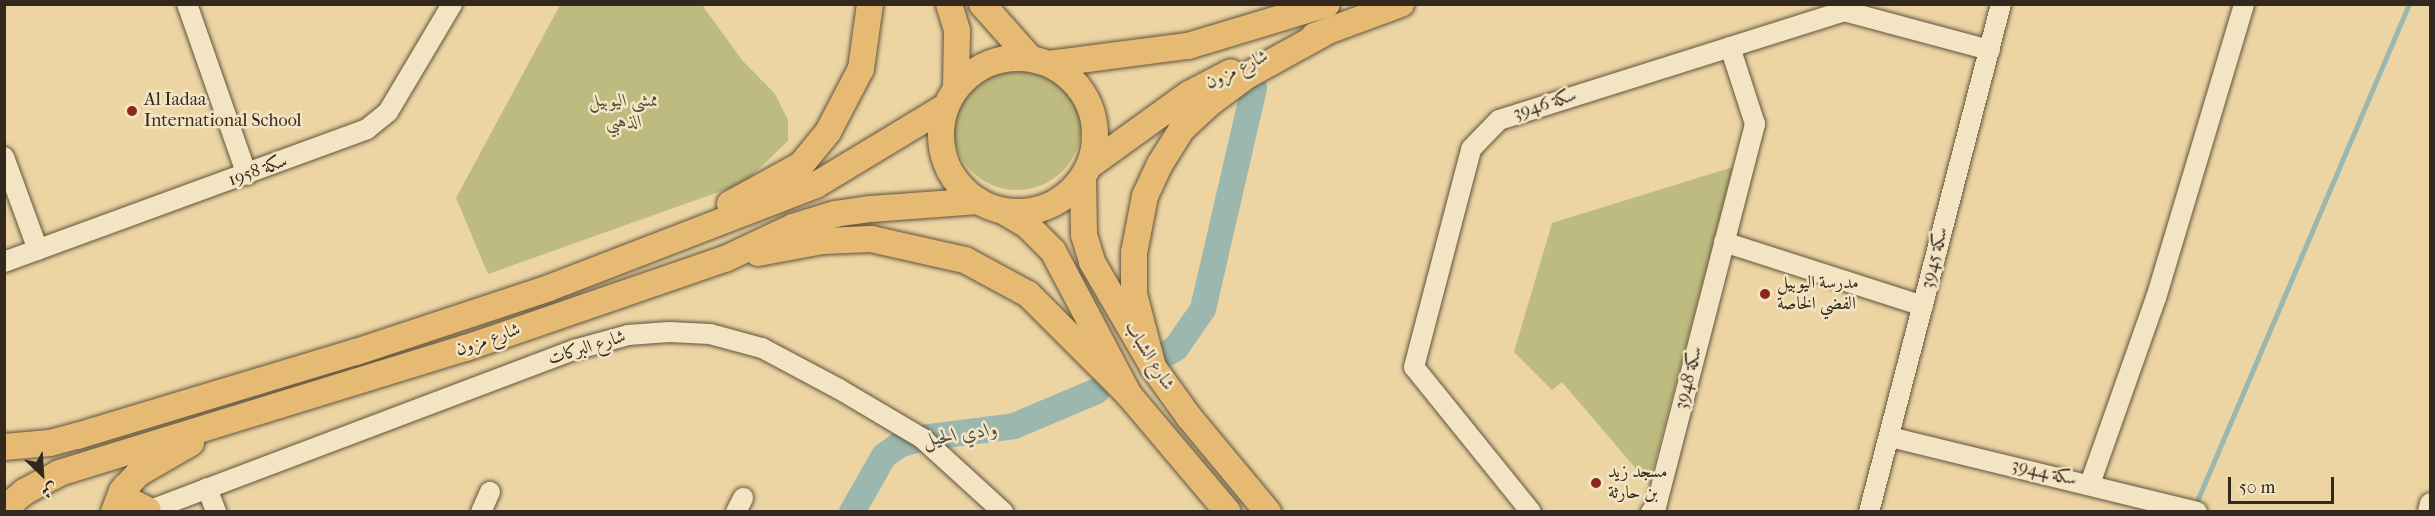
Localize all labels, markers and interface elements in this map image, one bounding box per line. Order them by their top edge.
street label: شارع مزون [1202,46,1272,94]
street label: سكة 3946 [1511,85,1579,125]
place label: Al Iadaa International School [144,90,302,132]
park label: ممشى اليوبيل الذهبي [589,91,659,134]
marker: Al Iadaa International School [125,104,139,118]
street label: سكة 1958 [226,150,290,192]
street label: سكة 3945 [1917,225,1953,291]
place label: مدرسة اليوبيل الفضي الخاصة [1777,273,1859,316]
marker: مدرسة اليوبيل الفضي الخاصة [1758,287,1772,301]
street label: شارع الشباب [1119,317,1179,395]
street label: شارع مزون [453,319,523,361]
street label: شارع البركات [546,326,628,370]
street label: سكة 3948 [1671,344,1707,412]
water label: وادي الحيل [921,416,999,452]
north arrow [12,444,72,504]
street label: سكة 3944 [2009,455,2079,491]
place label: مسجد زيد بن حارثة [1608,462,1668,504]
scale bar [2231,465,2338,503]
marker: مسجد زيد بن حارثة [1589,476,1603,490]
text: 50 m [2239,477,2275,498]
text: ش [39,479,61,503]

